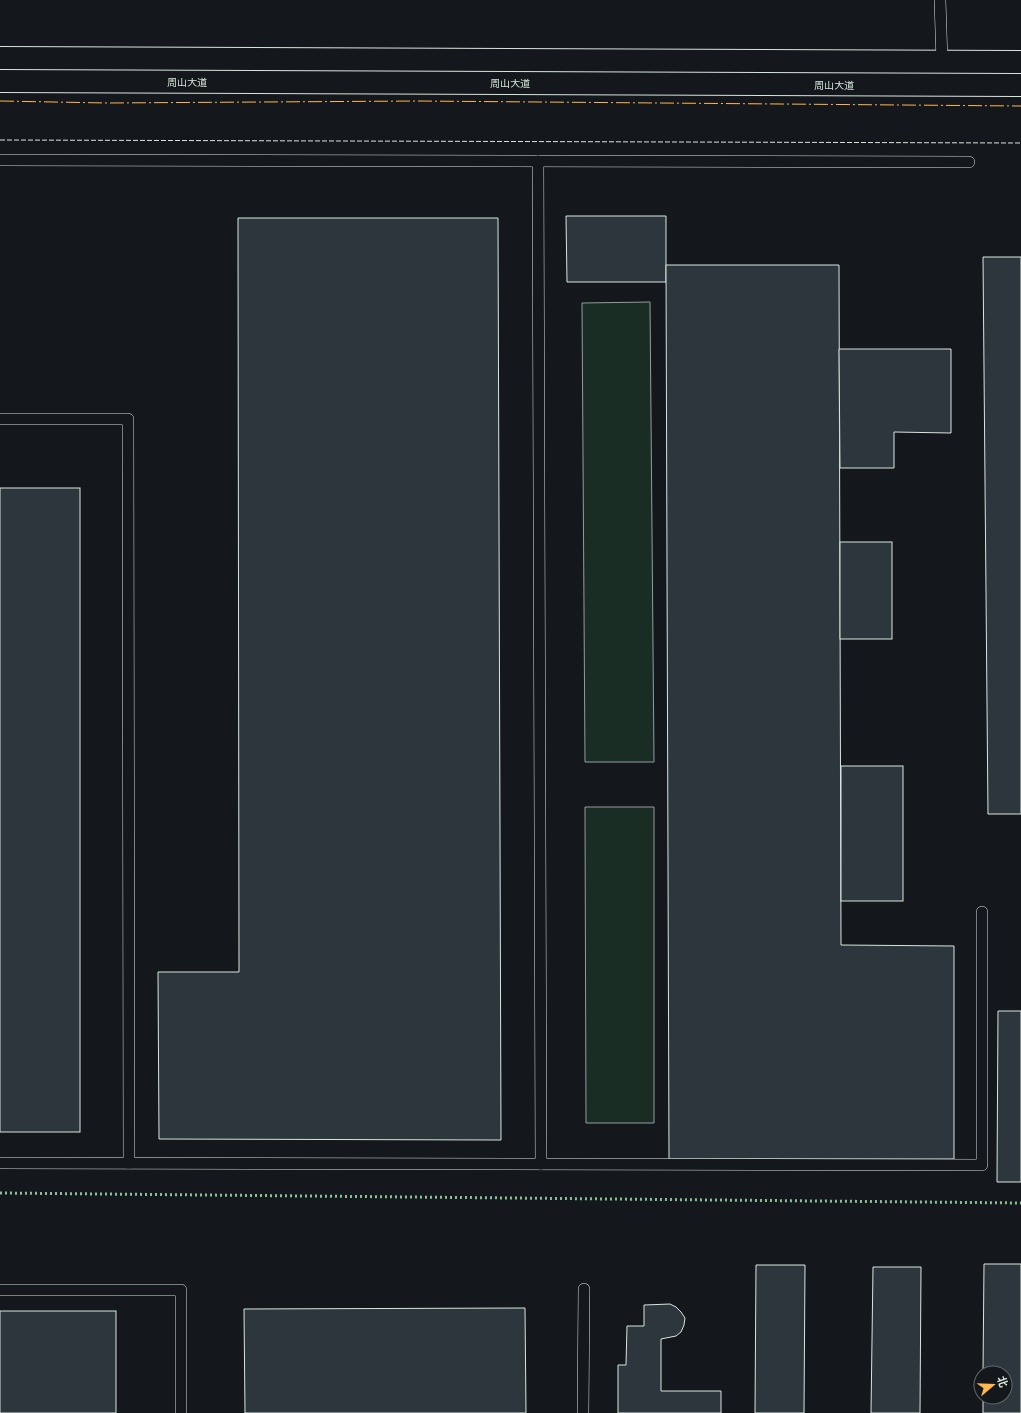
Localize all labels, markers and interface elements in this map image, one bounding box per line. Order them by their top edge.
street label: 周山大道 [167,76,207,89]
street label: 周山大道 [490,77,530,90]
street label: 周山大道 [814,79,854,92]
north arrow [973,1365,1013,1405]
text: 北 [994,1374,1011,1389]

